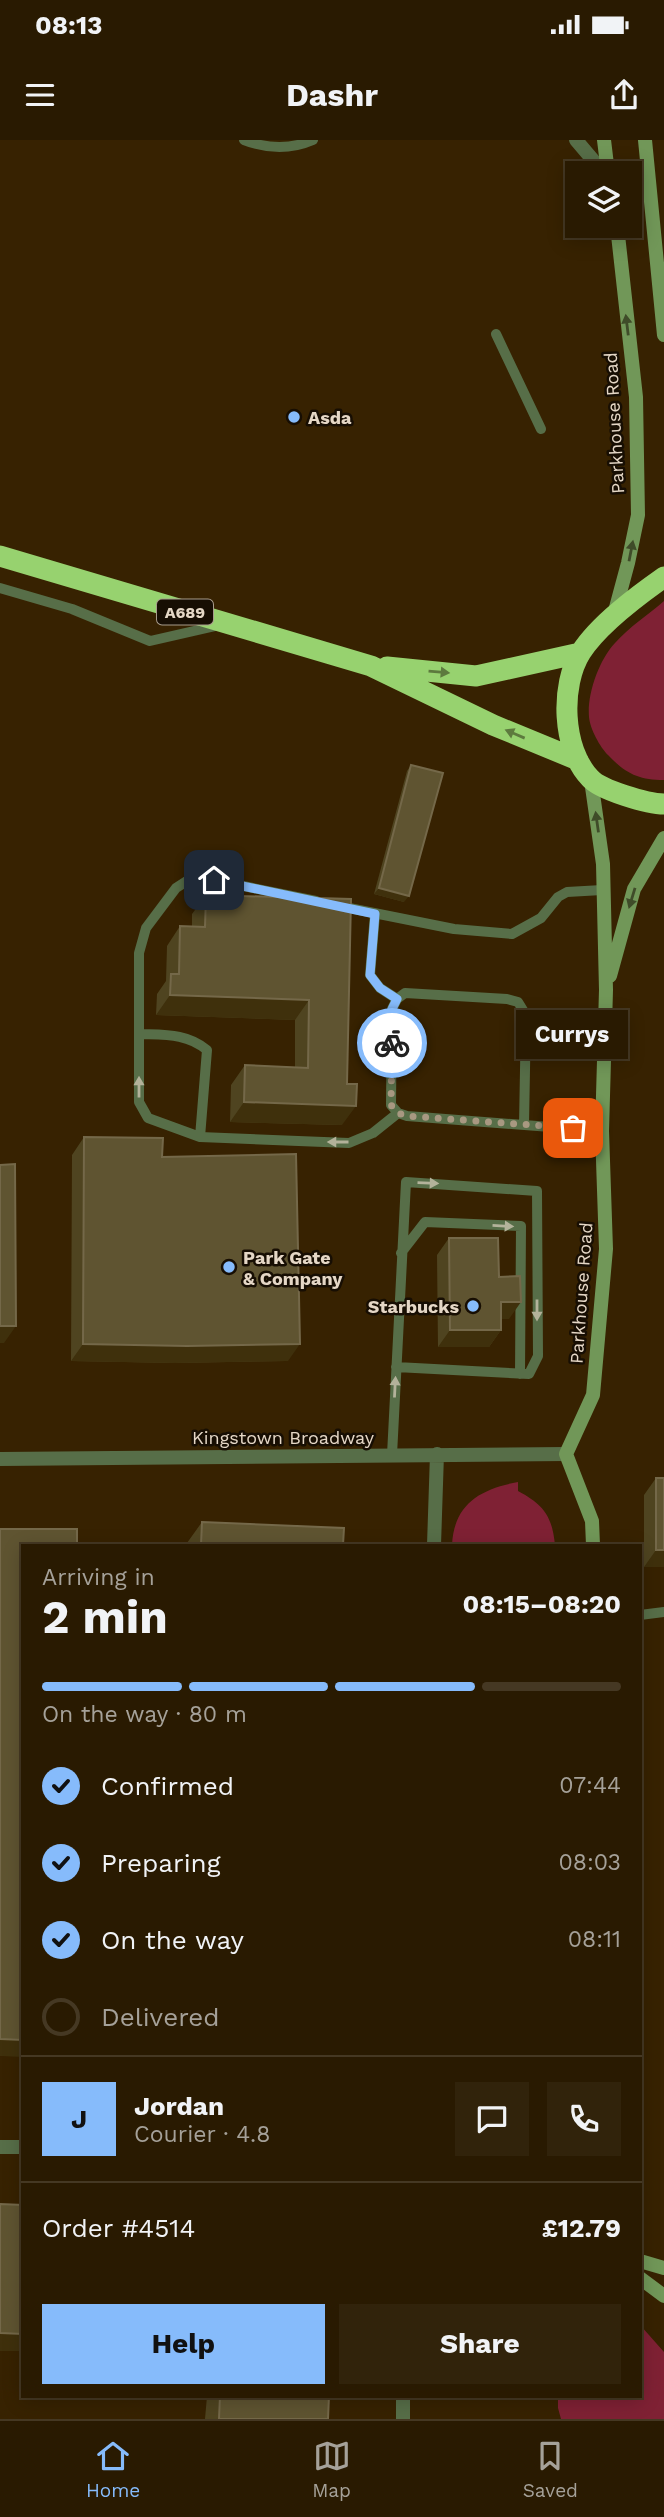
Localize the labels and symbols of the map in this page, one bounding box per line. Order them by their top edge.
one-way arrow [622,313,633,335]
street label: Parkhouse Road [600,352,628,494]
place label: Asda [308,407,352,428]
marker: Asda [286,409,302,425]
one-way arrow [625,540,636,562]
road number: A689 [157,600,213,625]
one-way arrow [428,667,450,678]
one-way arrow [505,728,525,740]
one-way arrow [591,811,602,833]
pin [184,850,244,910]
one-way arrow [626,887,637,908]
courier [357,1008,427,1078]
callout: Currys [517,1009,629,1058]
one-way arrow [133,1076,145,1098]
pin [543,1098,603,1158]
one-way arrow [327,1136,349,1148]
one-way arrow [418,1177,440,1188]
one-way arrow [492,1220,514,1231]
street label: Parkhouse Road [566,1222,596,1364]
place label: Park Gate & Company [243,1247,343,1289]
marker: Park Gate & Company [221,1259,237,1275]
place label: Starbucks [368,1296,459,1317]
marker: Starbucks [465,1298,481,1314]
one-way arrow [532,1299,543,1321]
one-way arrow [390,1376,401,1398]
street label: Kingstown Broadway [192,1427,375,1448]

